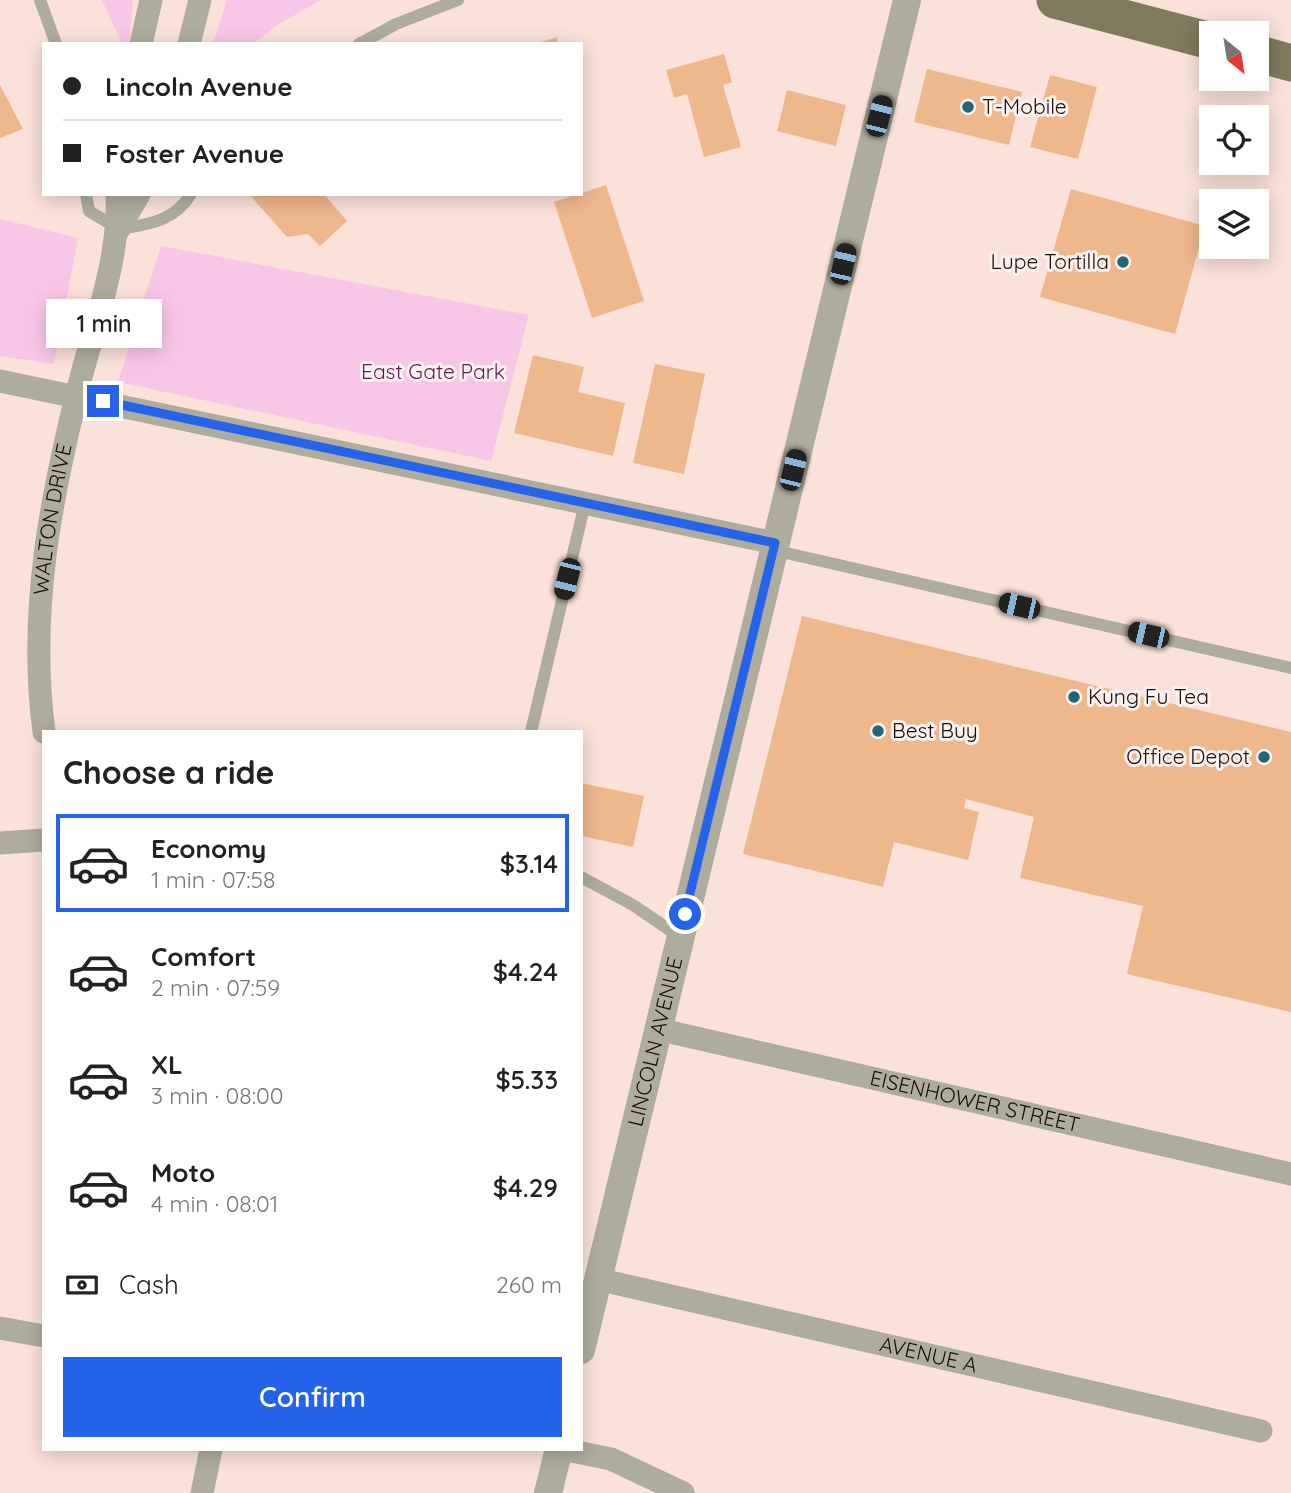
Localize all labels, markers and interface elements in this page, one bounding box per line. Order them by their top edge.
north arrow [1199,21,1269,91]
map controls [1199,21,1269,259]
text: Lincoln Avenue [105,70,293,103]
car [864,93,895,139]
place label: T-Mobile [982,93,1067,119]
marker: T-Mobile [960,99,976,115]
button: locate [1199,105,1269,175]
text: Foster Avenue [105,137,284,170]
button: layers [1199,189,1269,259]
car [829,241,858,287]
place label: Lupe Tortilla [991,248,1109,274]
marker: Lupe Tortilla [1115,254,1131,270]
callout: 1 min [45,300,161,348]
text: 1 min [76,309,132,338]
park label: East Gate Park [361,358,505,384]
route end [87,385,119,417]
street label: WALTON DRIVE [27,441,77,596]
car [778,447,809,493]
car [552,556,583,602]
car [997,591,1042,621]
car [1126,620,1171,650]
place label: Kung Fu Tea [1088,683,1209,709]
marker: Kung Fu Tea [1066,689,1082,705]
place label: Best Buy [892,717,978,743]
marker: Best Buy [870,723,886,739]
place label: Office Depot [1126,743,1250,769]
marker: Office Depot [1256,749,1272,765]
text: Choose a ride [63,752,275,792]
icon: car [67,832,130,895]
text: Economy [151,832,266,865]
text: $3.14 [500,847,558,880]
text: 1 min · 07:58 [151,865,276,894]
route start [669,898,701,930]
icon: car [67,940,130,1003]
text: Comfort [151,940,256,973]
street label: LINCOLN AVENUE [621,954,687,1129]
text: $4.24 [493,955,558,988]
text: 2 min · 07:59 [151,973,280,1002]
icon: car [67,1048,130,1111]
text: XL [151,1048,183,1081]
text: $5.33 [495,1063,558,1096]
street label: EISENHOWER STREET [868,1064,1082,1137]
text: 3 min · 08:00 [151,1081,283,1110]
icon: car [67,1156,130,1219]
text: Moto [151,1156,215,1189]
text: $4.29 [493,1171,558,1204]
text: 4 min · 08:01 [151,1189,278,1218]
icon: cash [63,1266,101,1304]
text: Cash [119,1268,179,1301]
text: 260 m [496,1270,562,1299]
street label: AVENUE A [877,1330,980,1378]
button: Confirm [63,1357,562,1437]

